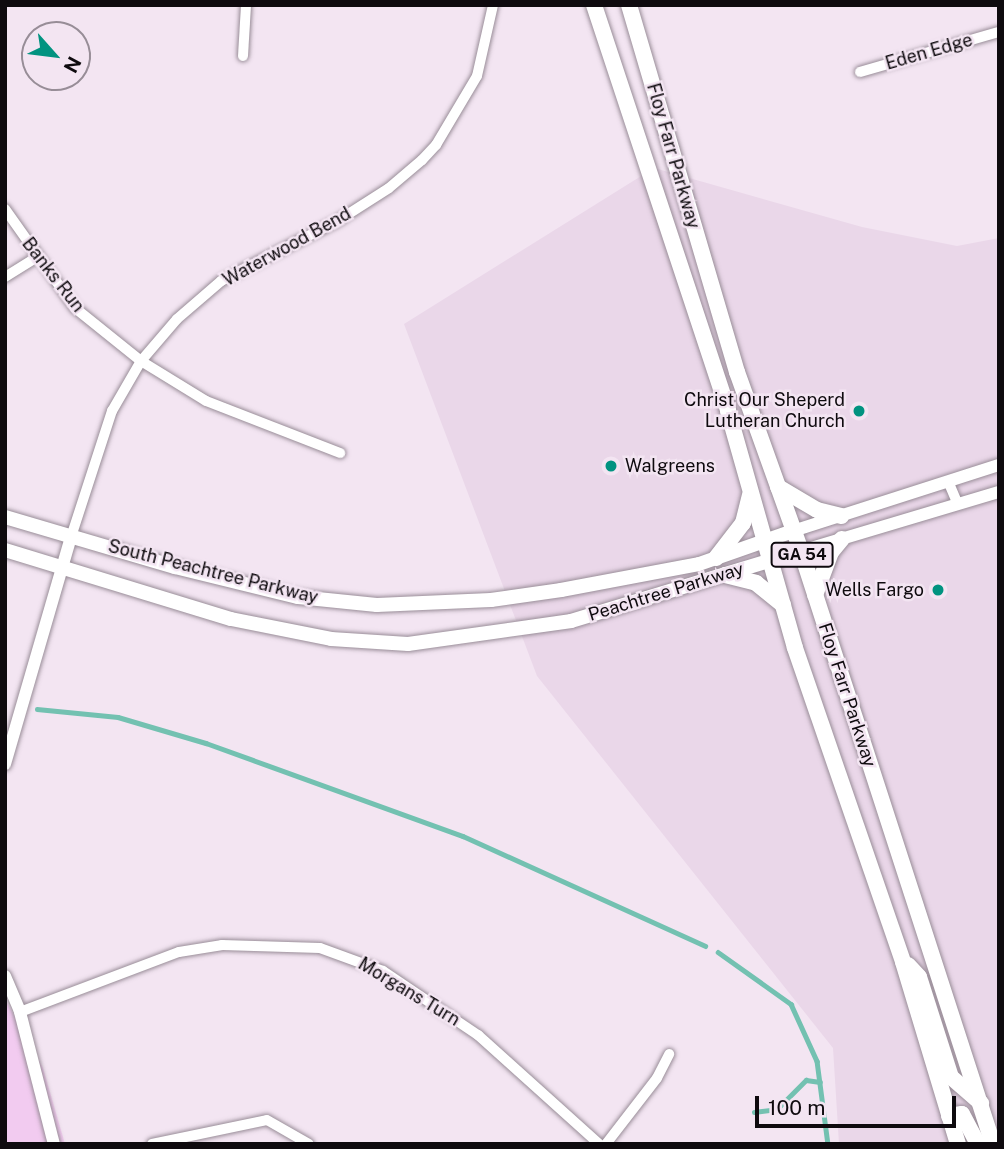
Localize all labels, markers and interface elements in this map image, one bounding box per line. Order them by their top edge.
north arrow [21,21,91,91]
street label: Eden Edge [883,29,975,75]
text: N [60,53,86,77]
street label: Floy Farr Parkway [642,81,704,231]
street label: Waterwood Bend [219,203,355,291]
street label: Banks Run [17,233,89,317]
place label: Christ Our Sheperd Lutheran Church [684,390,845,432]
marker: Christ Our Sheperd Lutheran Church [851,403,867,419]
place label: Walgreens [625,455,715,477]
marker: Walgreens [603,458,619,474]
street label: South Peachtree Parkway [106,535,320,609]
road number: GA 54 [770,542,834,568]
street label: Peachtree Parkway [586,558,746,626]
place label: Wells Fargo [825,579,924,601]
marker: Wells Fargo [930,582,946,598]
street label: Floy Farr Parkway [813,620,881,770]
street label: Morgans Turn [354,953,464,1031]
scale bar [759,1082,960,1126]
text: 100 m [768,1095,825,1120]

